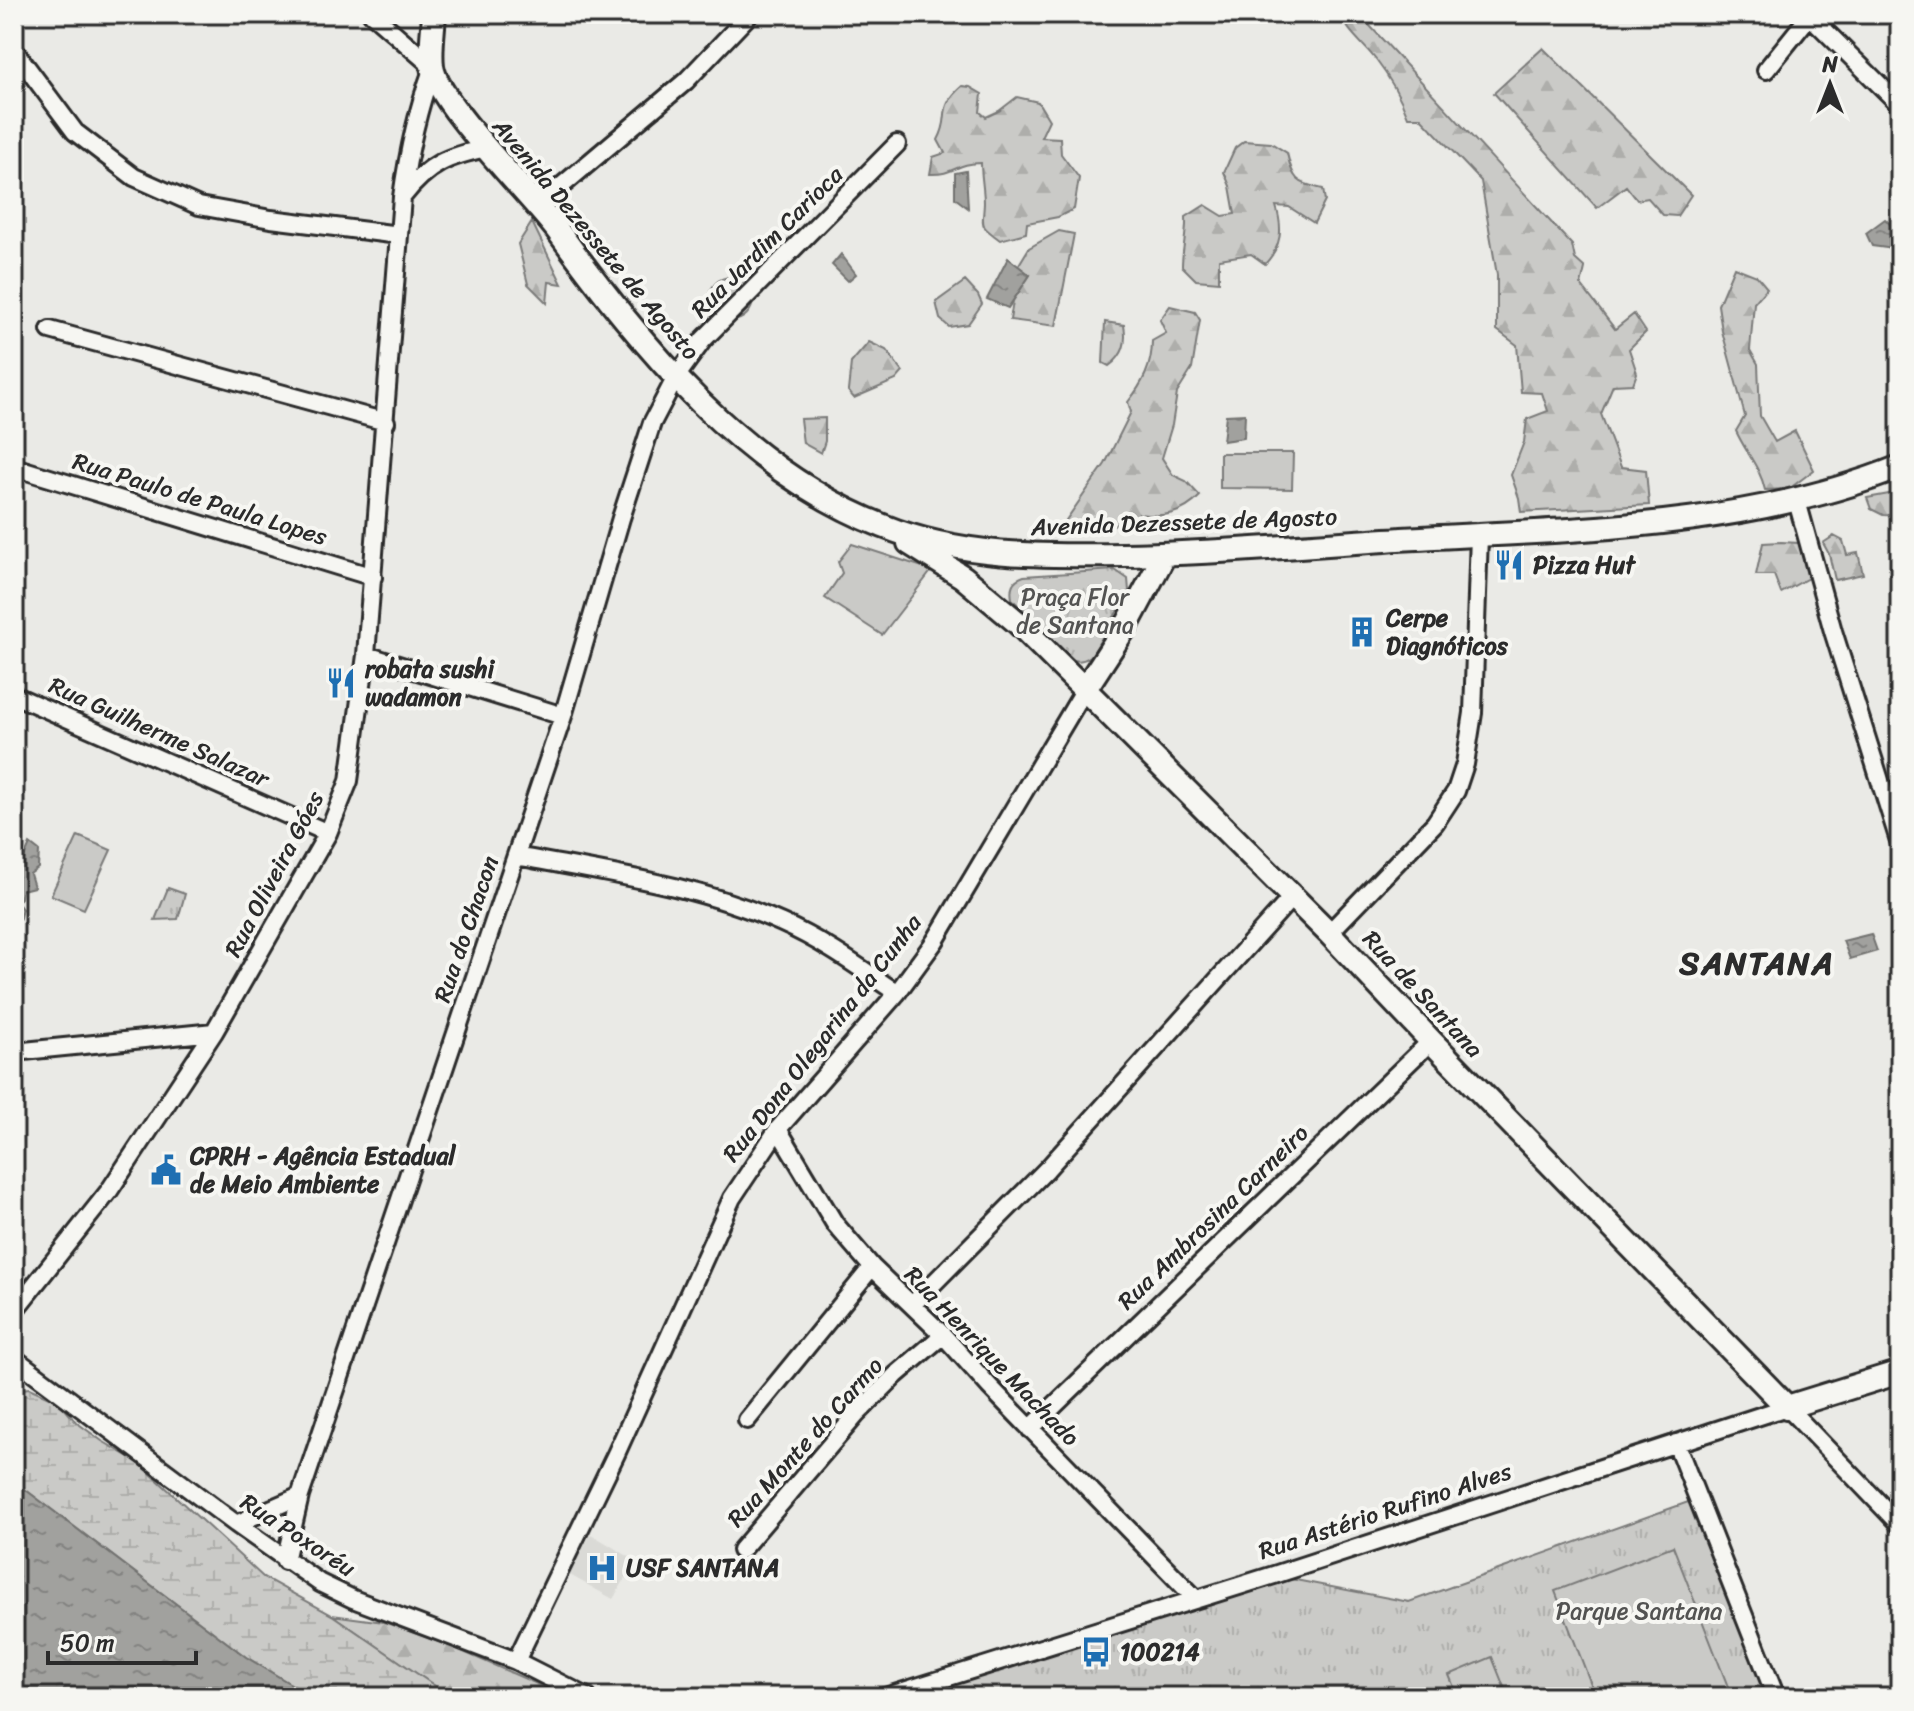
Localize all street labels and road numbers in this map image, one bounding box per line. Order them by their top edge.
street label: Avenida Dezessete de Agosto [481,107,711,370]
street label: Rua Jardim Carioca [681,155,854,328]
street label: Rua Paulo de Paula Lopes [67,440,333,558]
street label: Avenida Dezessete de Agosto [1029,496,1338,548]
street label: Rua Guilherme Salazar [42,665,278,800]
street label: Rua Oliveira Góes [212,782,336,965]
street label: Rua do Chacon [421,850,511,1008]
street label: Rua Dona Olegarina da Cunha [711,904,933,1172]
street label: Rua de Santana [1352,920,1494,1068]
street label: Rua Ambrosina Carneiro [1107,1114,1319,1320]
street label: Rua Henrique Machado [894,1256,1090,1457]
street label: Rua Monte do Carmo [716,1347,894,1537]
street label: Rua Astério Rufino Alves [1253,1450,1518,1572]
street label: Rua Poxoréu [232,1482,365,1588]

